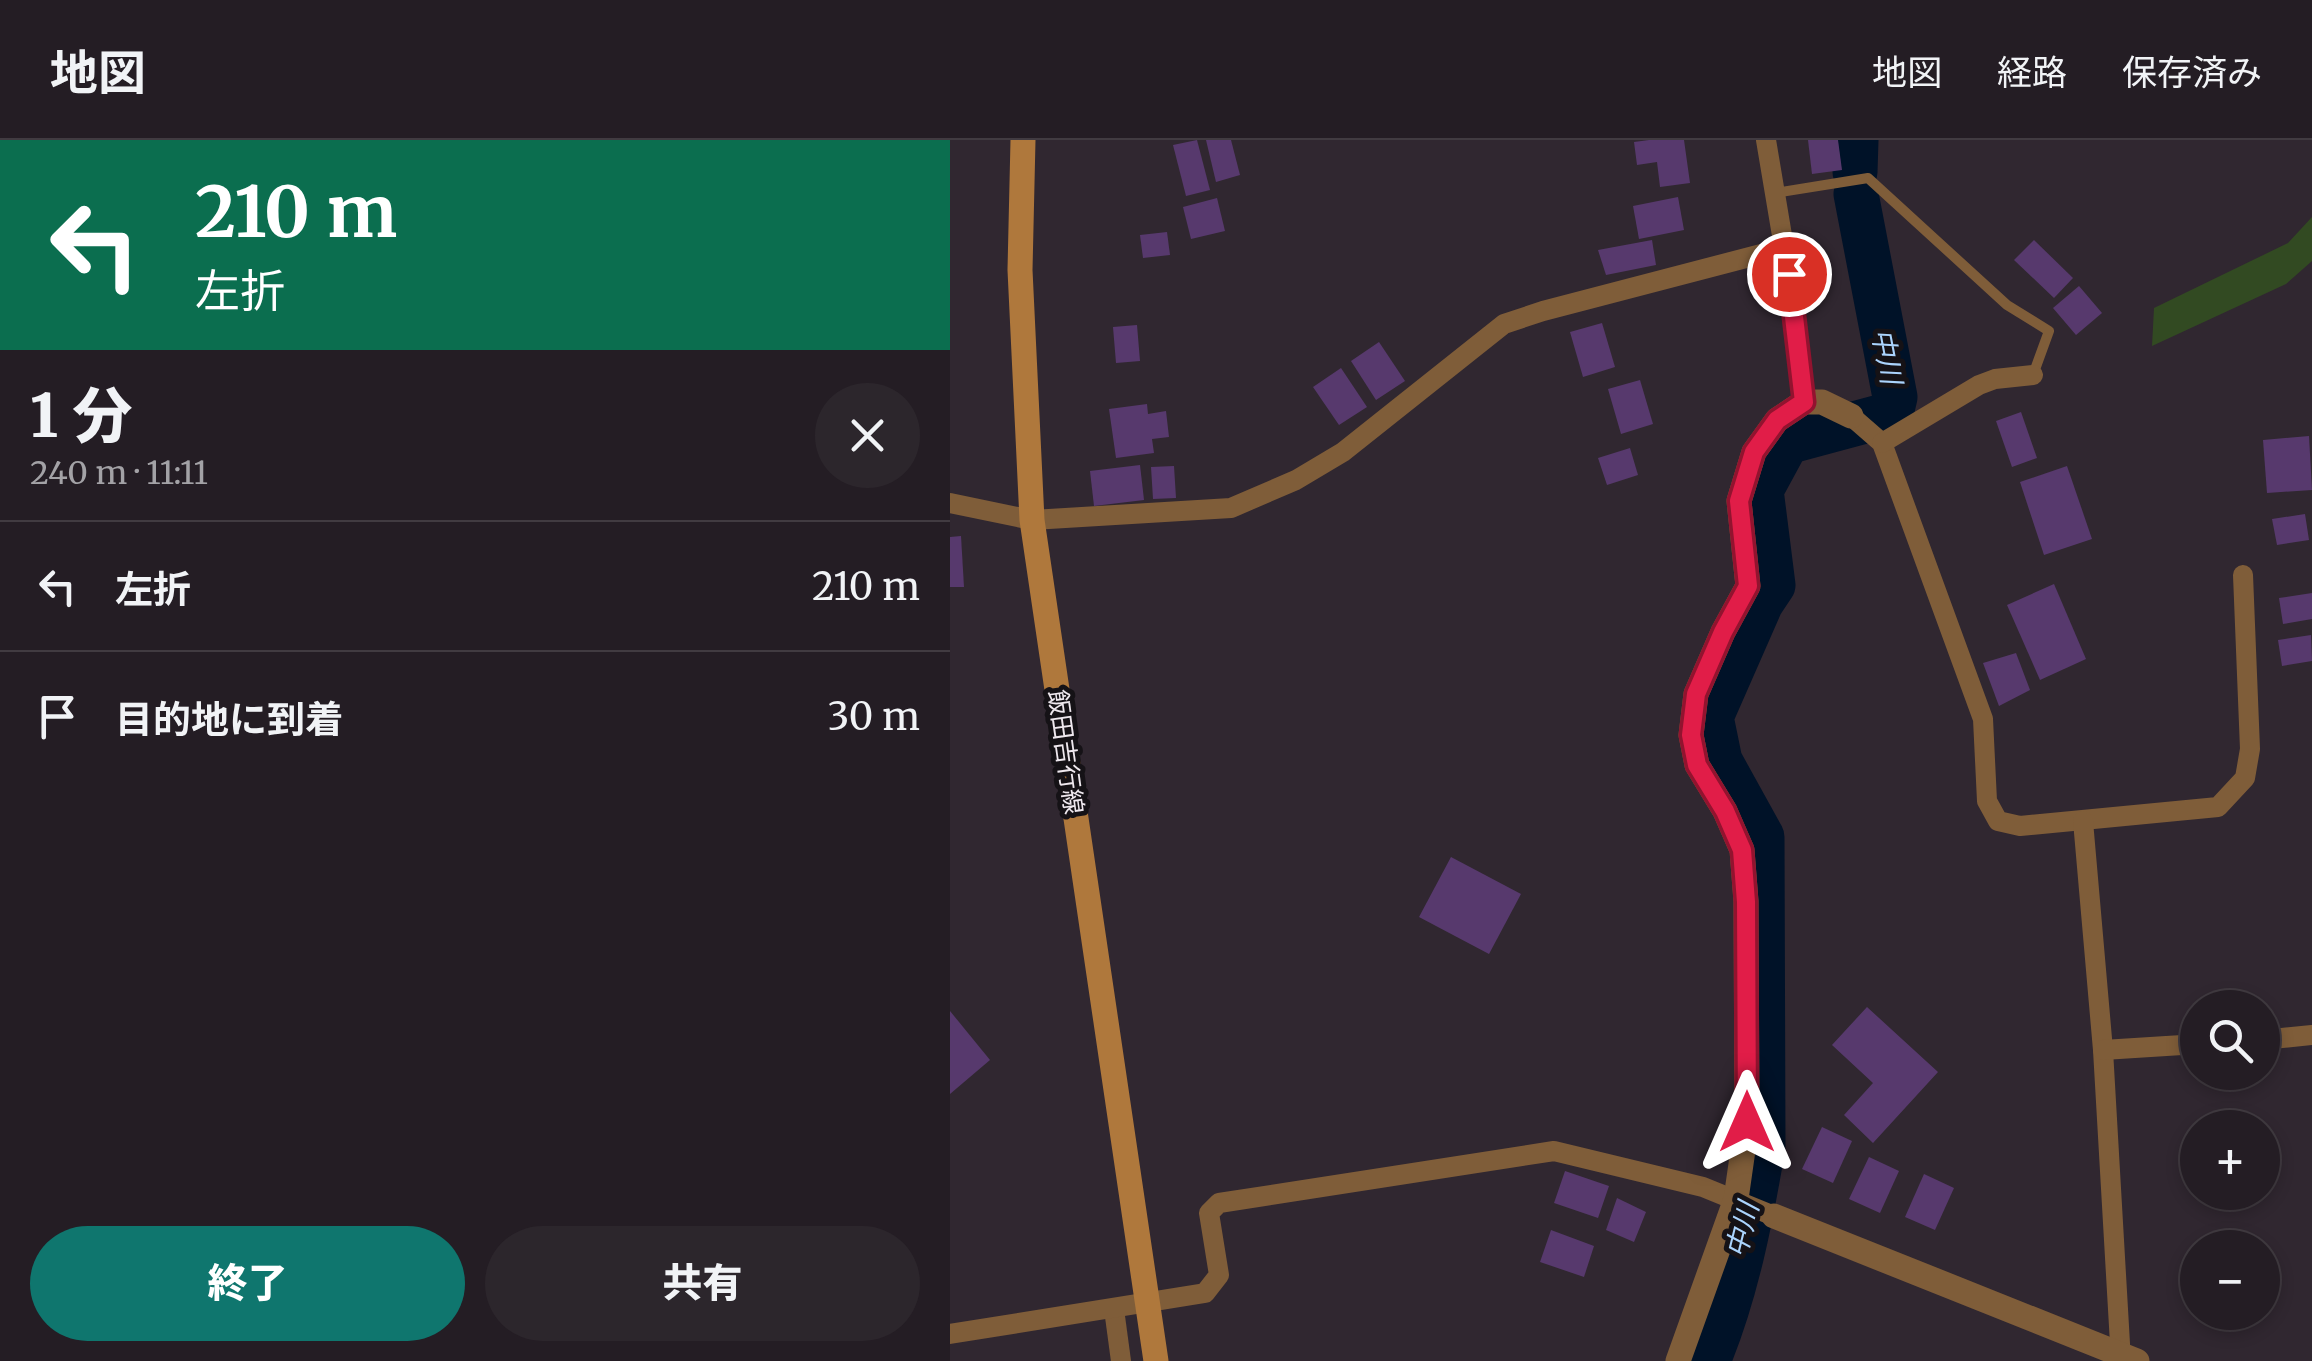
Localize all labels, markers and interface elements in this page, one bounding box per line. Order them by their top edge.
text: 地図 [50,43,146,103]
text: 地図 [1872,51,1942,95]
text: 経路 [1997,51,2067,95]
text: 保存済み [2122,51,2262,95]
text: 210 m [195,168,397,256]
icon: left [30,180,160,310]
pin [1747,232,1832,317]
icon: arrive [1762,247,1817,302]
text: 左折 [195,263,285,319]
water label: 中川 [1864,325,1911,390]
text: 1 分 [30,378,132,453]
button: close [815,383,920,488]
text: 240 m · 11:11 [30,453,208,493]
icon: left [30,559,85,614]
text: 210 m [812,563,920,610]
text: 左折 [115,566,191,613]
street label: 飯田吉行線 [1041,688,1091,816]
icon: arrive [30,689,85,744]
text: 30 m [827,693,920,740]
text: 目的地に到着 [115,696,343,743]
map controls [2180,990,2280,1330]
button: search [2180,990,2280,1090]
position arrow [1695,1070,1799,1174]
button: + [2180,1110,2280,1210]
water label: 中川 [1718,1196,1767,1262]
button: 終了 [30,1226,465,1341]
button: 共有 [485,1226,920,1341]
button: − [2180,1230,2280,1330]

